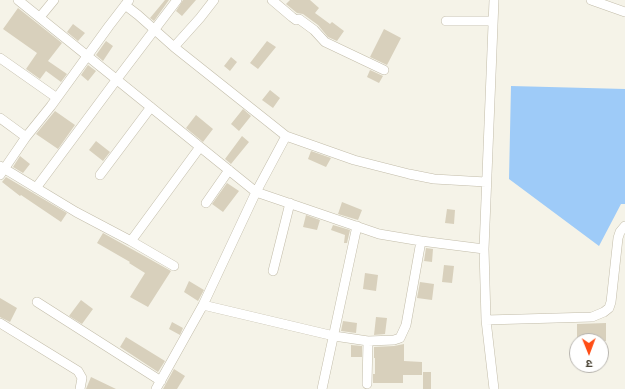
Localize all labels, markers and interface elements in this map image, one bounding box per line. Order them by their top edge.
north arrow [569,333,609,373]
text: उ [586,358,593,371]

